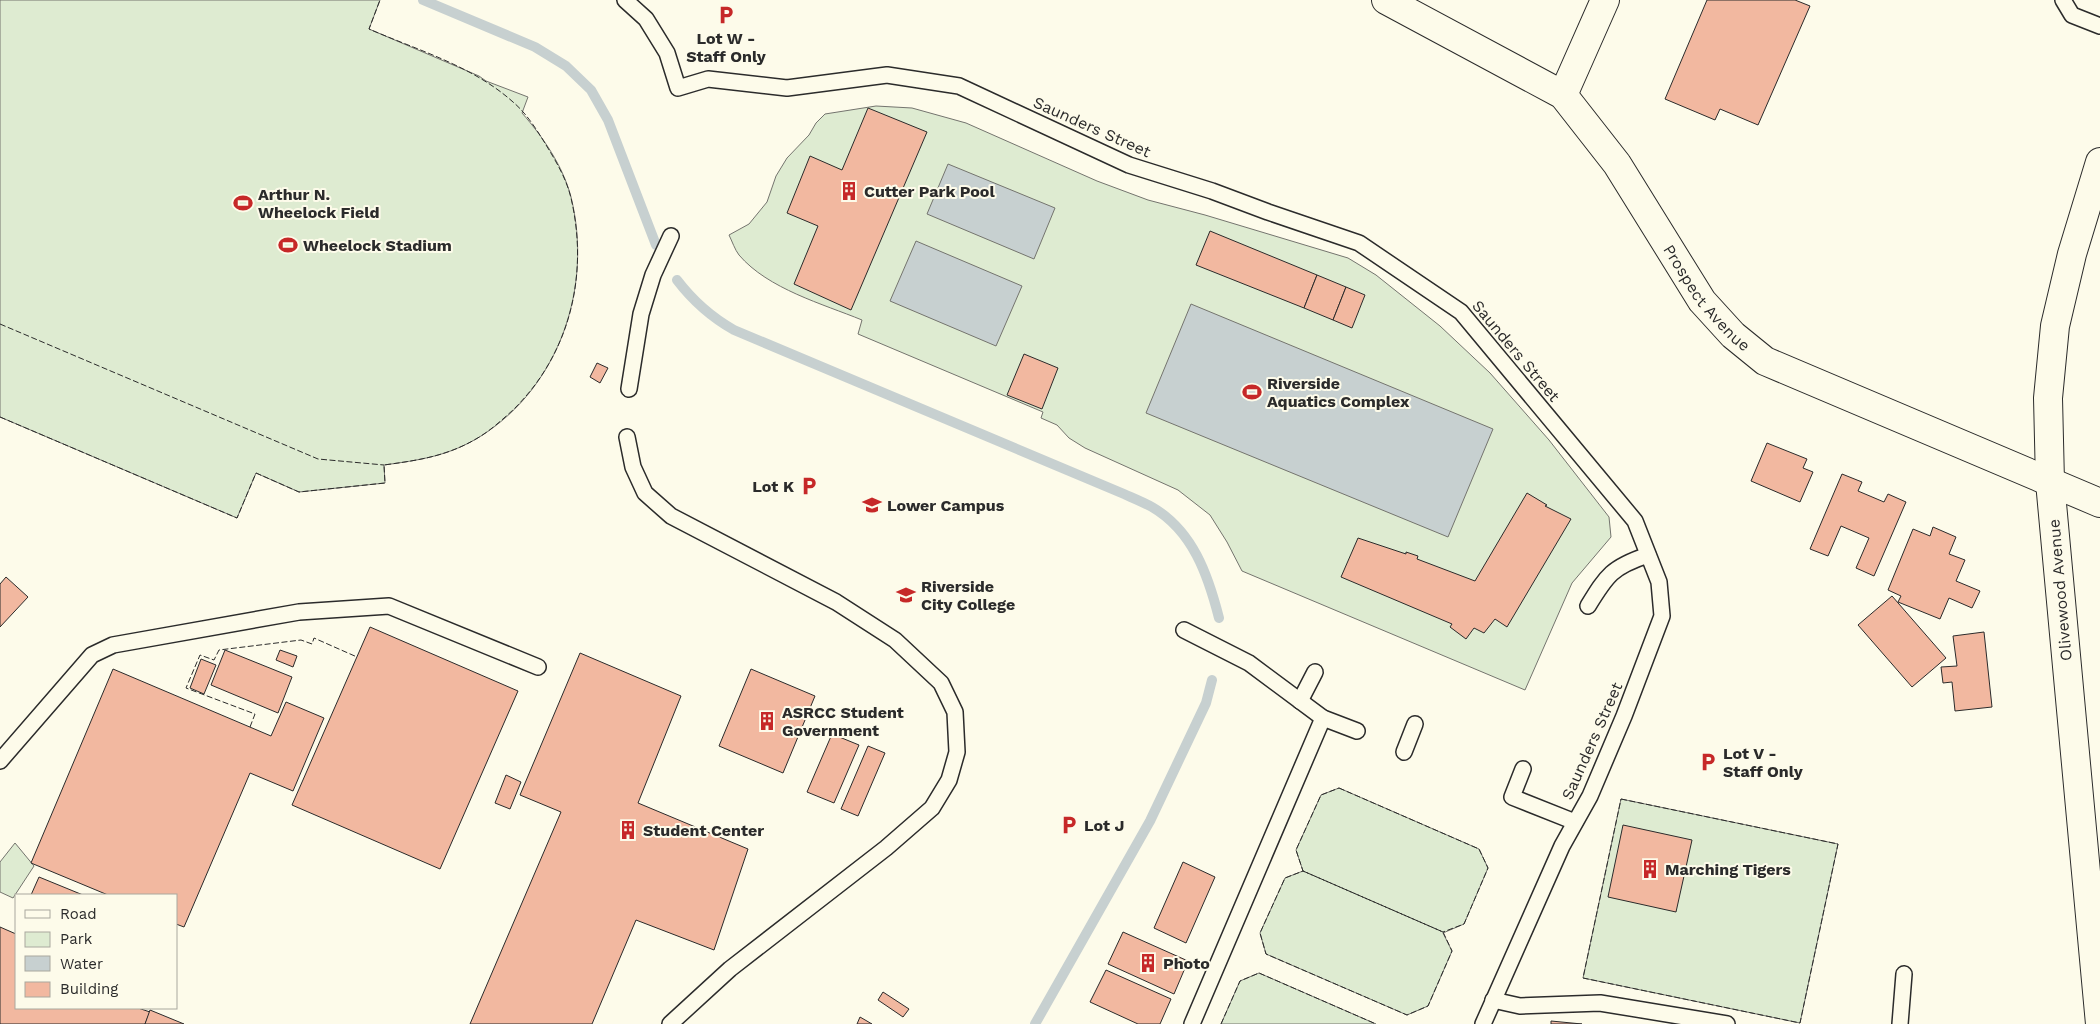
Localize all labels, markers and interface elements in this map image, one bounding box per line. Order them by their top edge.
parking icon: Lot W - Staff Only [715,4,737,26]
place label: Lot W - Staff Only [686,29,767,66]
street label: Saunders Street [1030,93,1154,162]
building icon: Cutter Park Pool [838,180,860,202]
place label: Cutter Park Pool [864,182,995,201]
place label: Arthur N. Wheelock Field [258,185,380,222]
sports icon: Arthur N. Wheelock Field [232,192,254,214]
sports icon: Wheelock Stadium [277,234,299,256]
place label: Wheelock Stadium [303,236,452,255]
street label: Prospect Avenue [1660,241,1754,355]
street label: Saunders Street [1468,296,1564,406]
place label: Riverside Aquatics Complex [1267,374,1410,411]
sports icon: Riverside Aquatics Complex [1241,381,1263,403]
parking icon: Lot K [798,475,820,497]
place label: Lot K [752,477,794,496]
school or university icon: Lower Campus [861,494,883,516]
place label: Lower Campus [887,496,1005,515]
street label: Olivewood Avenue [2044,518,2076,662]
place label: Riverside City College [921,577,1015,614]
school or university icon: Riverside City College [895,584,917,606]
street label: Saunders Street [1558,679,1627,803]
place label: ASRCC Student Government [782,703,904,740]
building icon: ASRCC Student Government [756,710,778,732]
place label: Lot V - Staff Only [1723,744,1804,781]
parking icon: Lot V - Staff Only [1697,751,1719,773]
parking icon: Lot J [1058,814,1080,836]
place label: Lot J [1084,816,1124,835]
building icon: Student Center [617,819,639,841]
place label: Student Center [643,821,764,840]
building icon: Marching Tigers [1639,858,1661,880]
place label: Marching Tigers [1665,860,1791,879]
legend [15,894,178,1009]
text: Road [60,905,97,923]
text: Park [60,930,93,948]
building icon: Photo [1137,952,1159,974]
place label: Photo [1163,954,1210,973]
text: Water [60,955,103,973]
text: Building [60,980,118,998]

